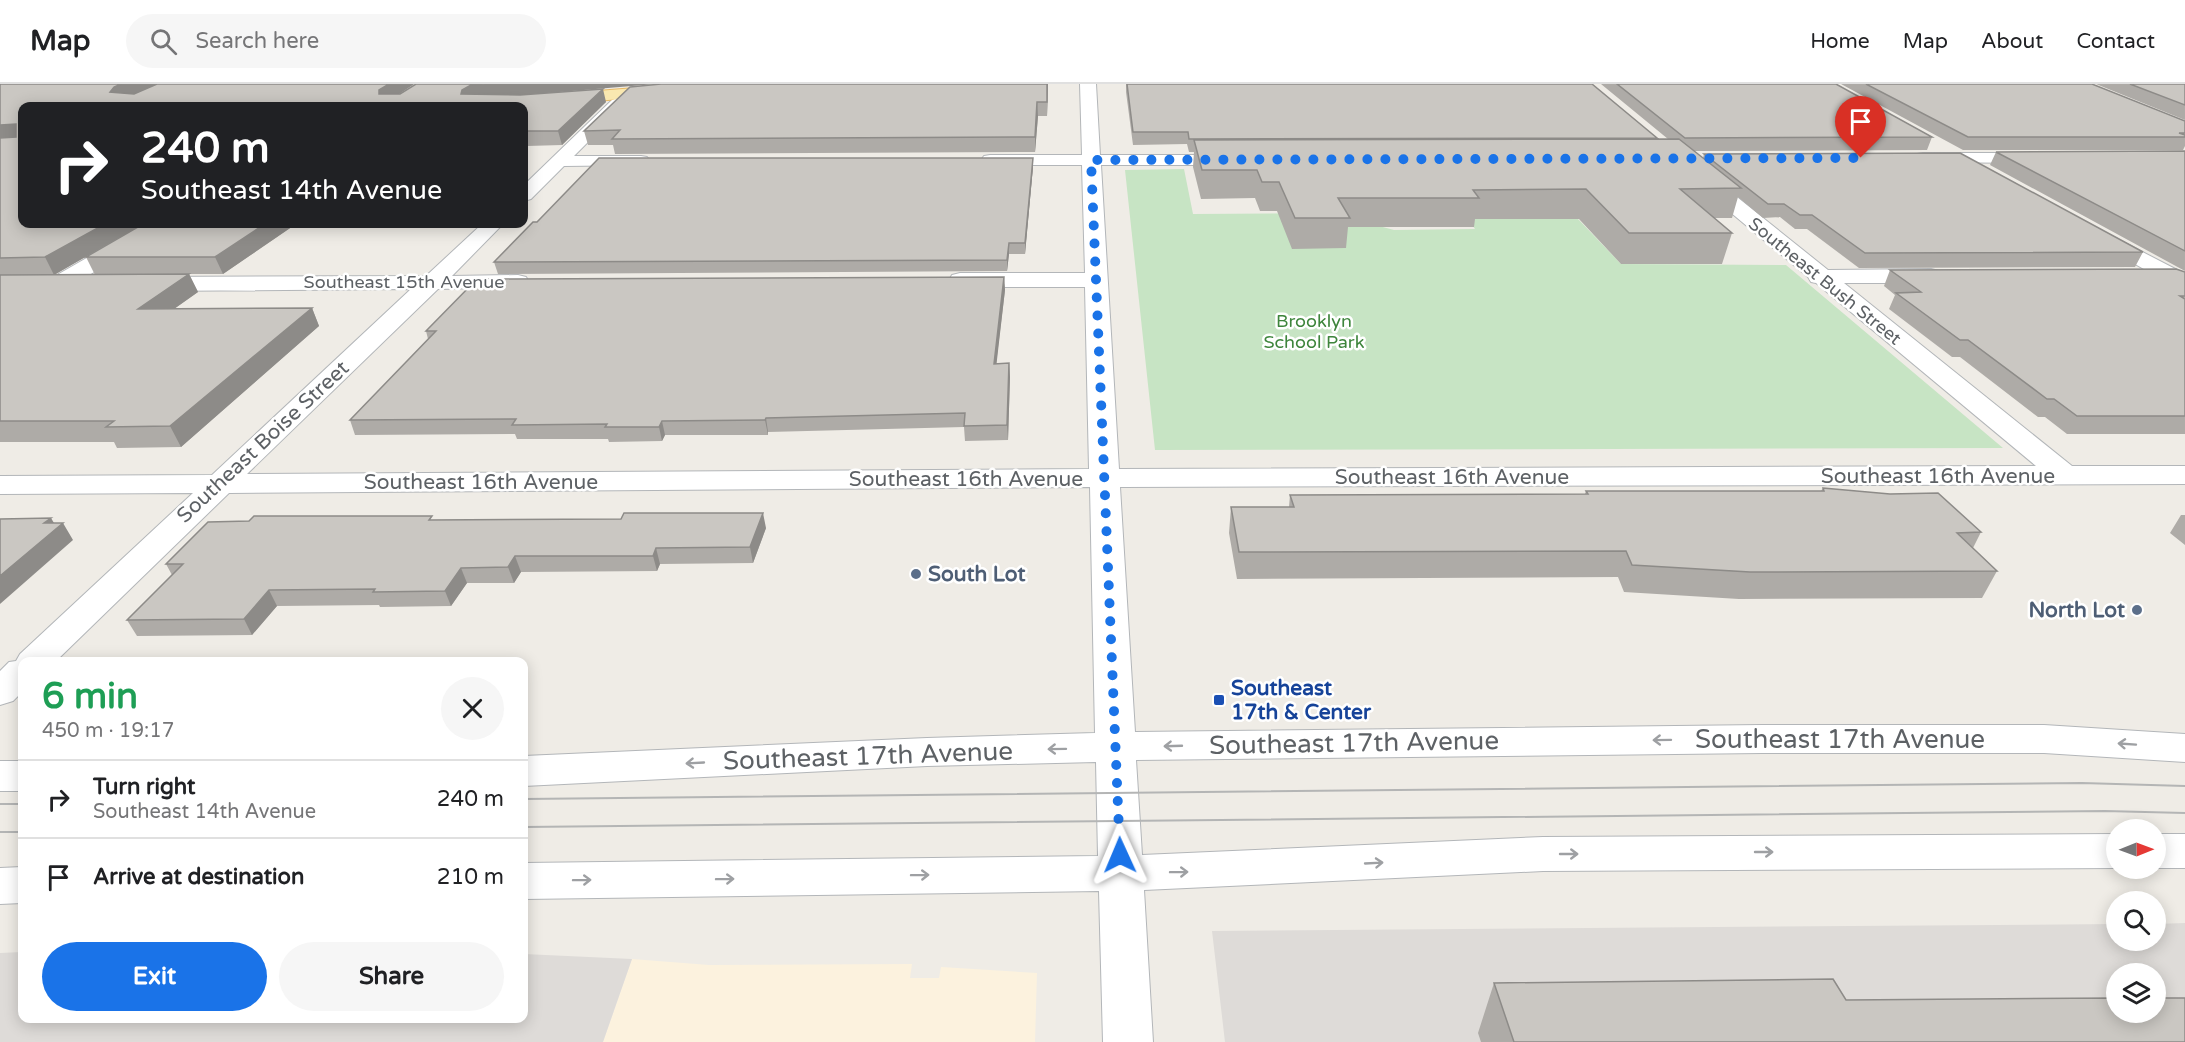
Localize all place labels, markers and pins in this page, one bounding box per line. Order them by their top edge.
pin [1835,96,1886,158]
place label: South Lot [928,562,1026,587]
marker: South Lot [909,567,923,581]
place label: North Lot [2029,598,2125,623]
marker: North Lot [2130,603,2144,617]
place label: Southeast 17th & Center [1231,676,1372,725]
marker: Southeast 17th & Center [1212,693,1226,707]

